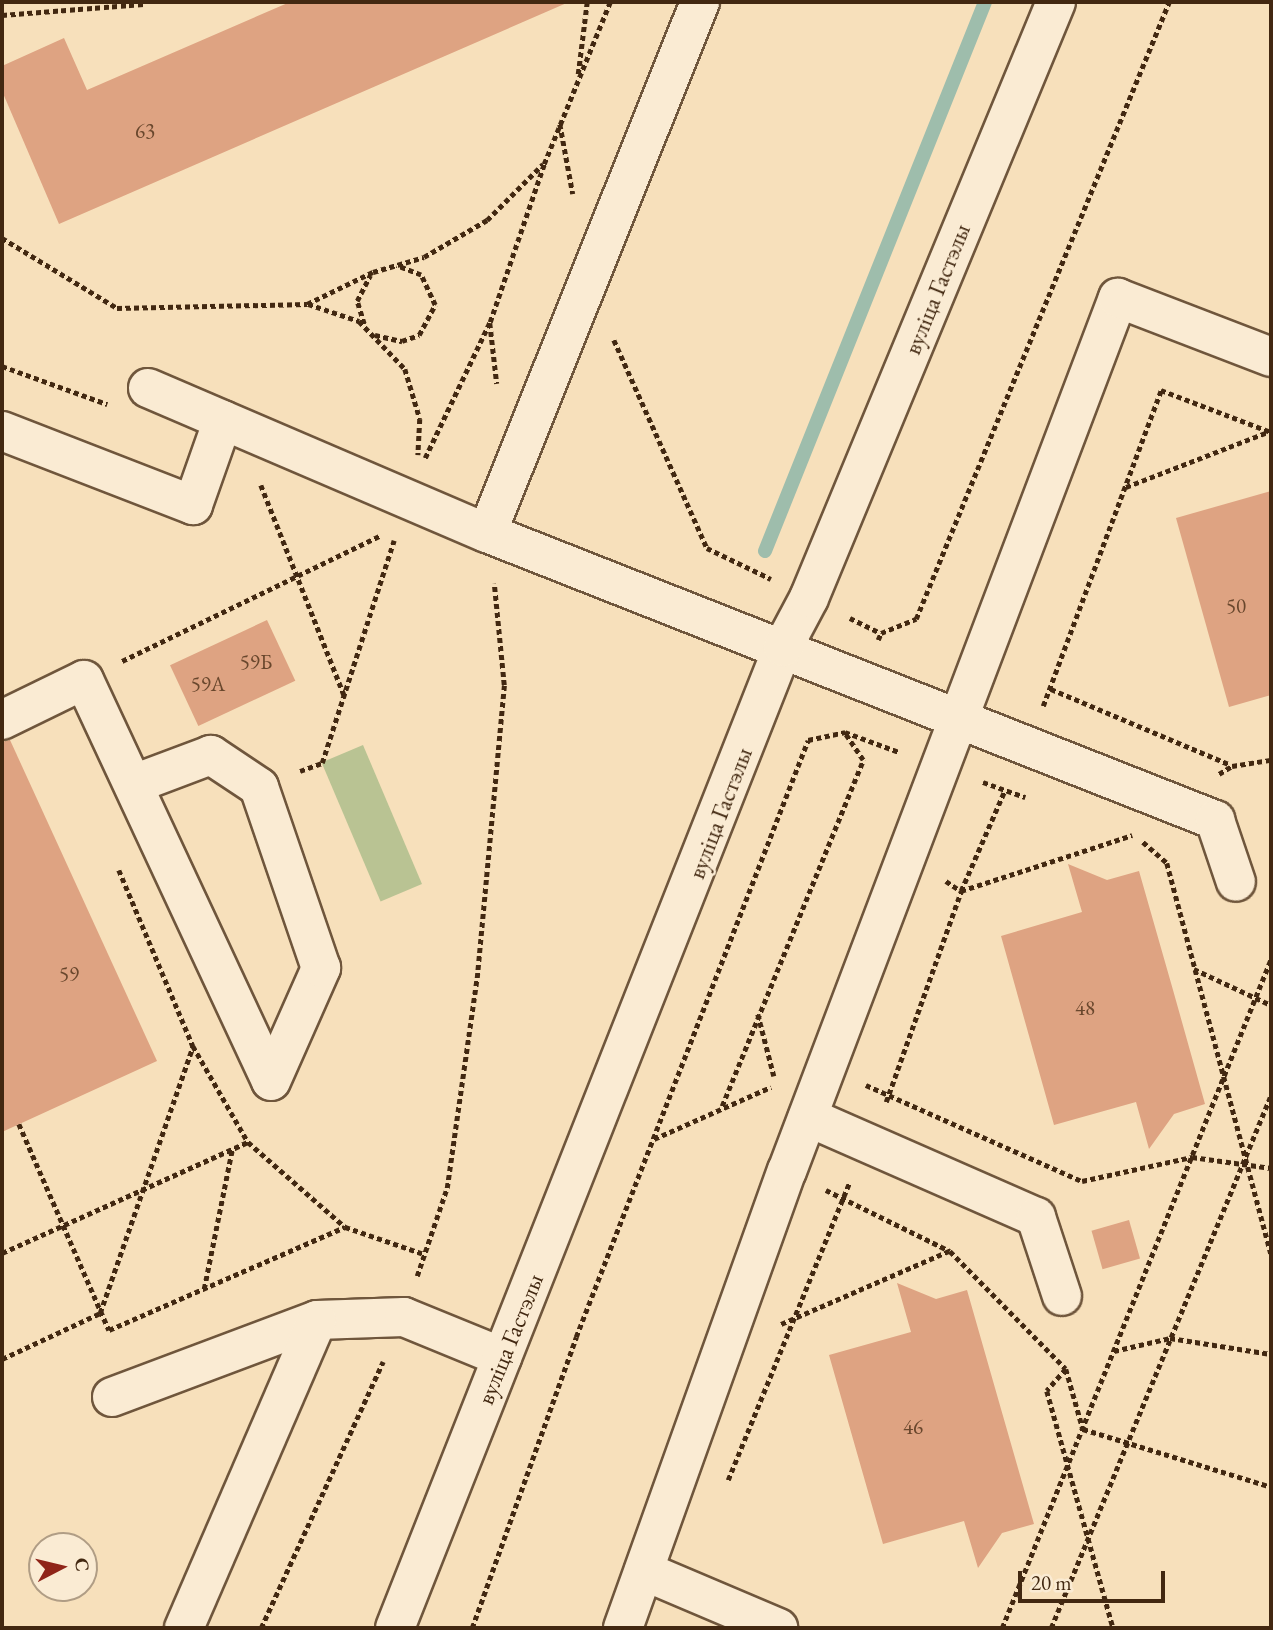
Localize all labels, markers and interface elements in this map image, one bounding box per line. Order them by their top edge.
house number: 63 [135,118,155,144]
street label: вуліца Гастэлы [898,220,976,358]
house number: 50 [1226,593,1246,619]
house number: 59Б [240,649,272,675]
house number: 59А [191,671,225,697]
street label: вуліца Гастэлы [682,743,758,883]
house number: 59 [59,961,79,987]
house number: 48 [1075,995,1095,1021]
street label: вуліца Гастэлы [471,1270,549,1408]
house number: 46 [903,1414,923,1440]
north arrow [28,1532,98,1602]
text: С [69,1556,96,1573]
scale bar [1021,1556,1168,1600]
text: 20 m [1031,1569,1072,1596]

